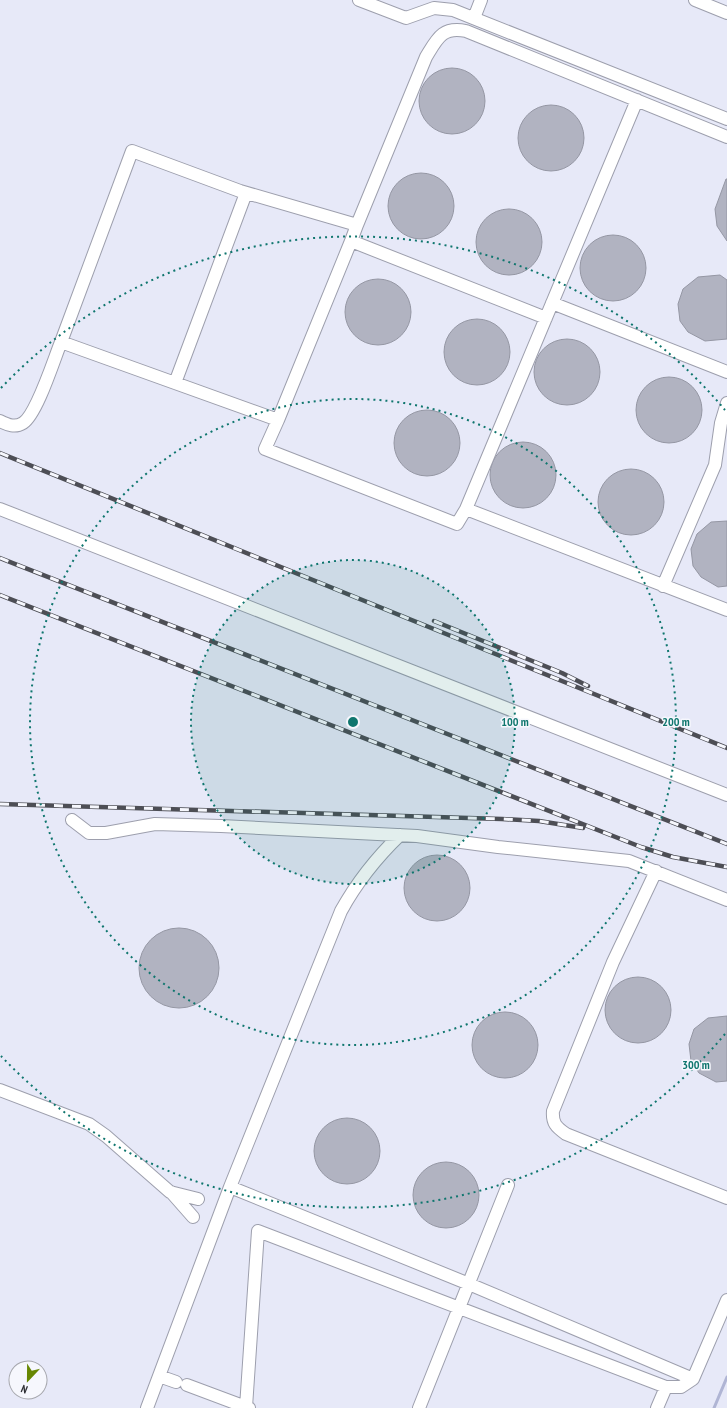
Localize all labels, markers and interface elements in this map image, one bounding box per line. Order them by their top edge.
text: 100 m [501,714,529,729]
text: 200 m [662,714,690,729]
centre of rings [346,715,360,729]
text: 300 m [682,1057,710,1072]
north arrow [8,1360,48,1400]
text: N [19,1382,30,1397]

